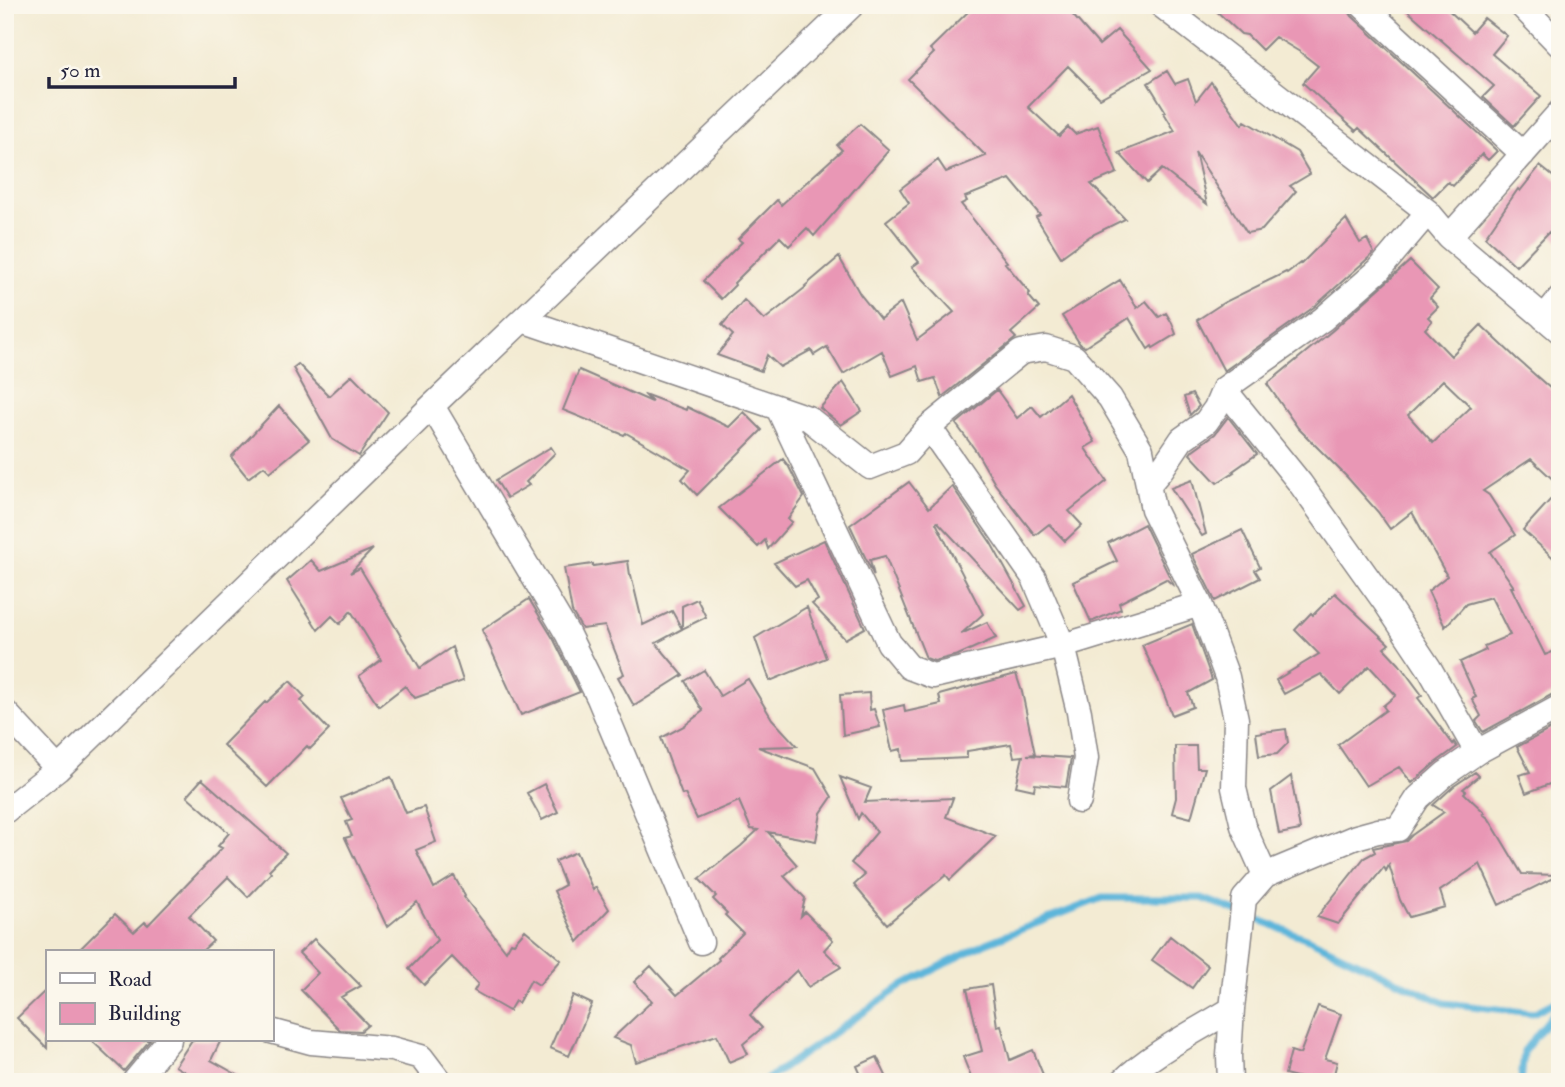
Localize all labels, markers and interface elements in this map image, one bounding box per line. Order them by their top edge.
scale bar [49,46,234,90]
text: 50 m [60,57,101,84]
legend [46,950,273,1042]
text: Road [108,966,153,993]
text: Building [108,1000,181,1027]

